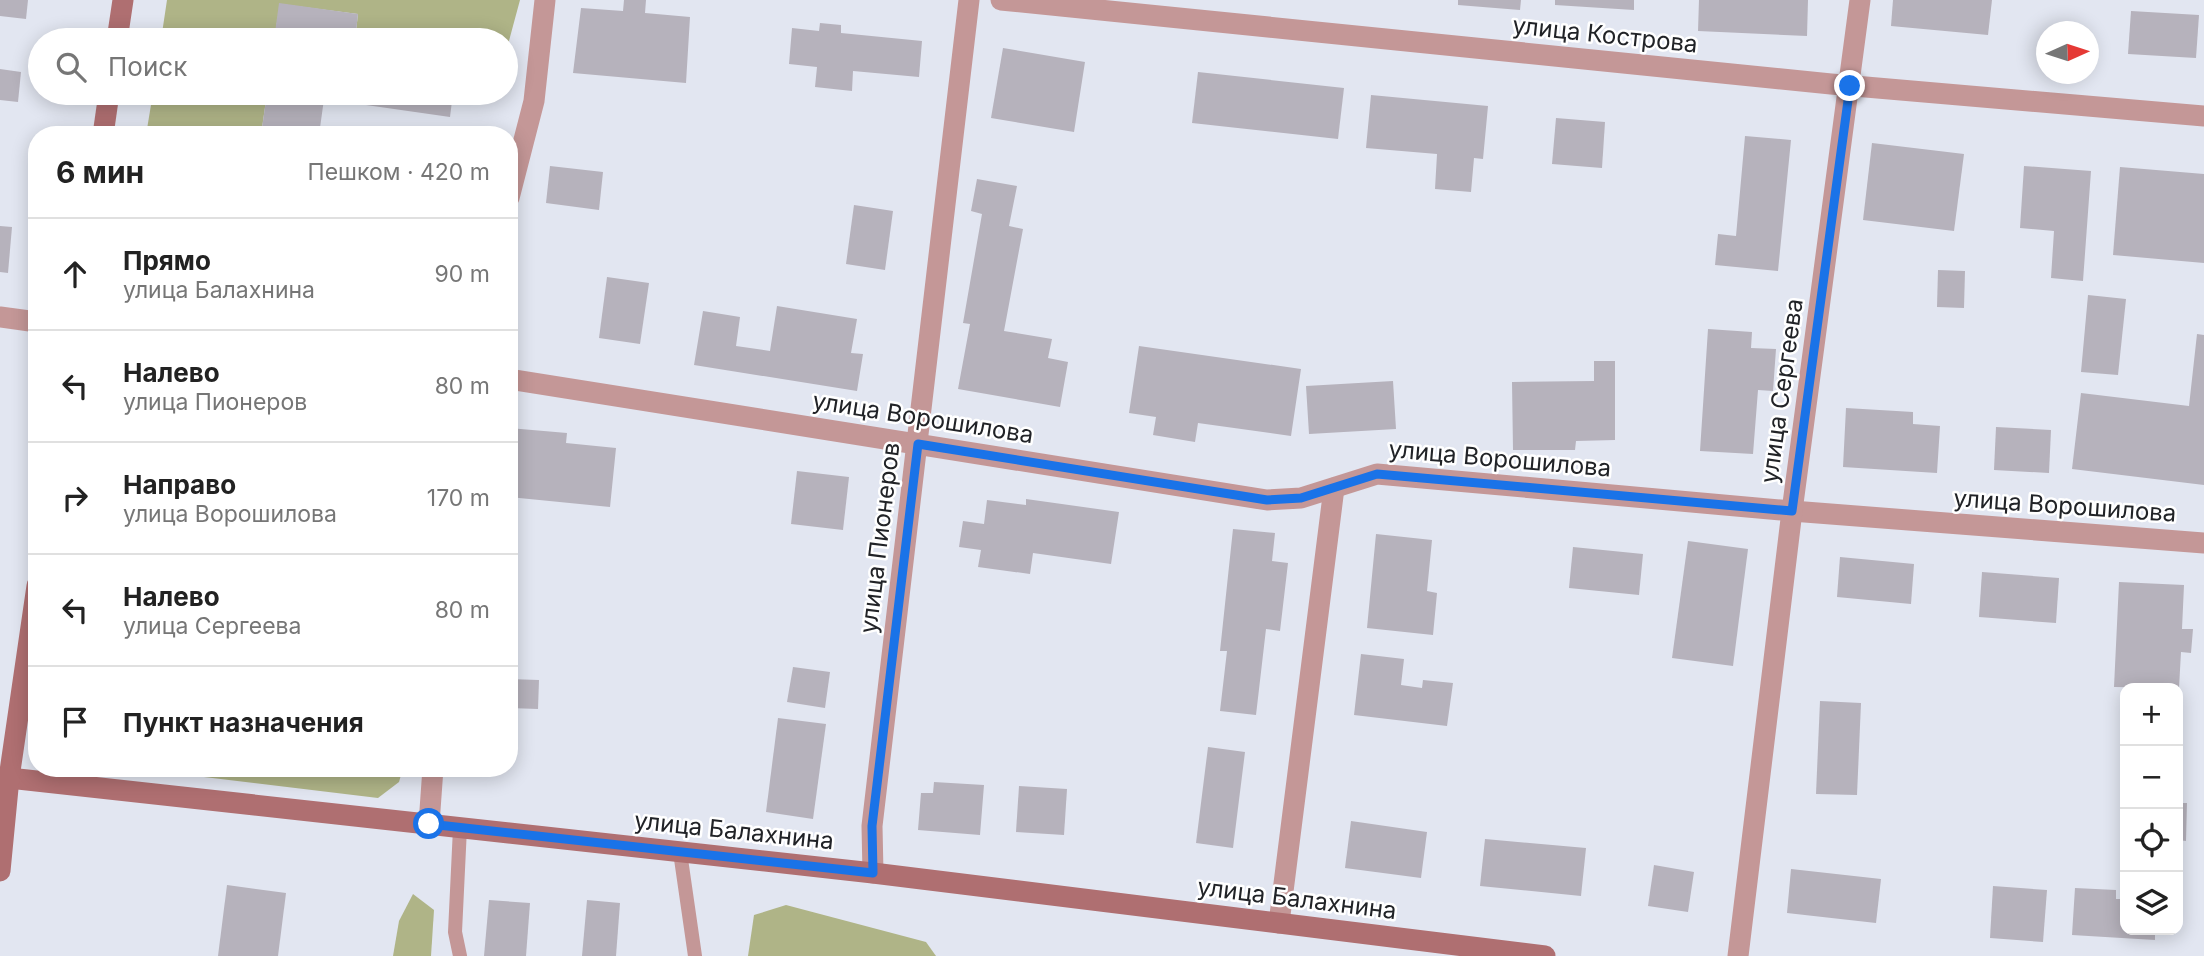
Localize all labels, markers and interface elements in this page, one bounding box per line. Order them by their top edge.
street label: улица Кострова [1511,10,1699,59]
north arrow [2036,21,2099,84]
search box [28,28,518,105]
icon: search [52,48,90,86]
text: Поиск [108,51,187,82]
route end [1834,70,1865,101]
text: 6 мин [56,154,144,190]
text: Пешком · 420 m [308,158,490,186]
text: Прямо [123,245,211,276]
icon: ahead [56,255,94,293]
text: 90 m [435,260,490,288]
text: улица Балахнина [123,276,315,304]
street label: улица Сергеева [1754,297,1809,485]
text: Налево [123,357,220,388]
icon: left [56,367,94,405]
text: 80 m [435,372,490,400]
street label: улица Ворошилова [811,386,1036,449]
text: улица Пионеров [123,388,307,416]
street label: улица Ворошилова [1388,434,1613,483]
street label: улица Пионеров [853,441,906,635]
text: Направо [123,469,236,500]
icon: right [56,479,94,517]
street label: улица Ворошилова [1953,483,2177,528]
text: 170 m [427,484,490,512]
text: улица Ворошилова [123,500,337,528]
text: Налево [123,581,220,612]
icon: left [56,591,94,629]
text: 80 m [435,596,490,624]
text: улица Сергеева [123,612,302,640]
map controls [2120,683,2183,935]
button: + [2120,683,2183,746]
icon: arrive [56,703,94,741]
text: Пункт назначения [123,707,364,738]
button: − [2120,746,2183,809]
street label: улица Балахнина [633,806,835,855]
route start [413,808,444,839]
button: locate [2120,809,2183,872]
street label: улица Балахнина [1196,872,1398,925]
button: layers [2120,872,2183,935]

